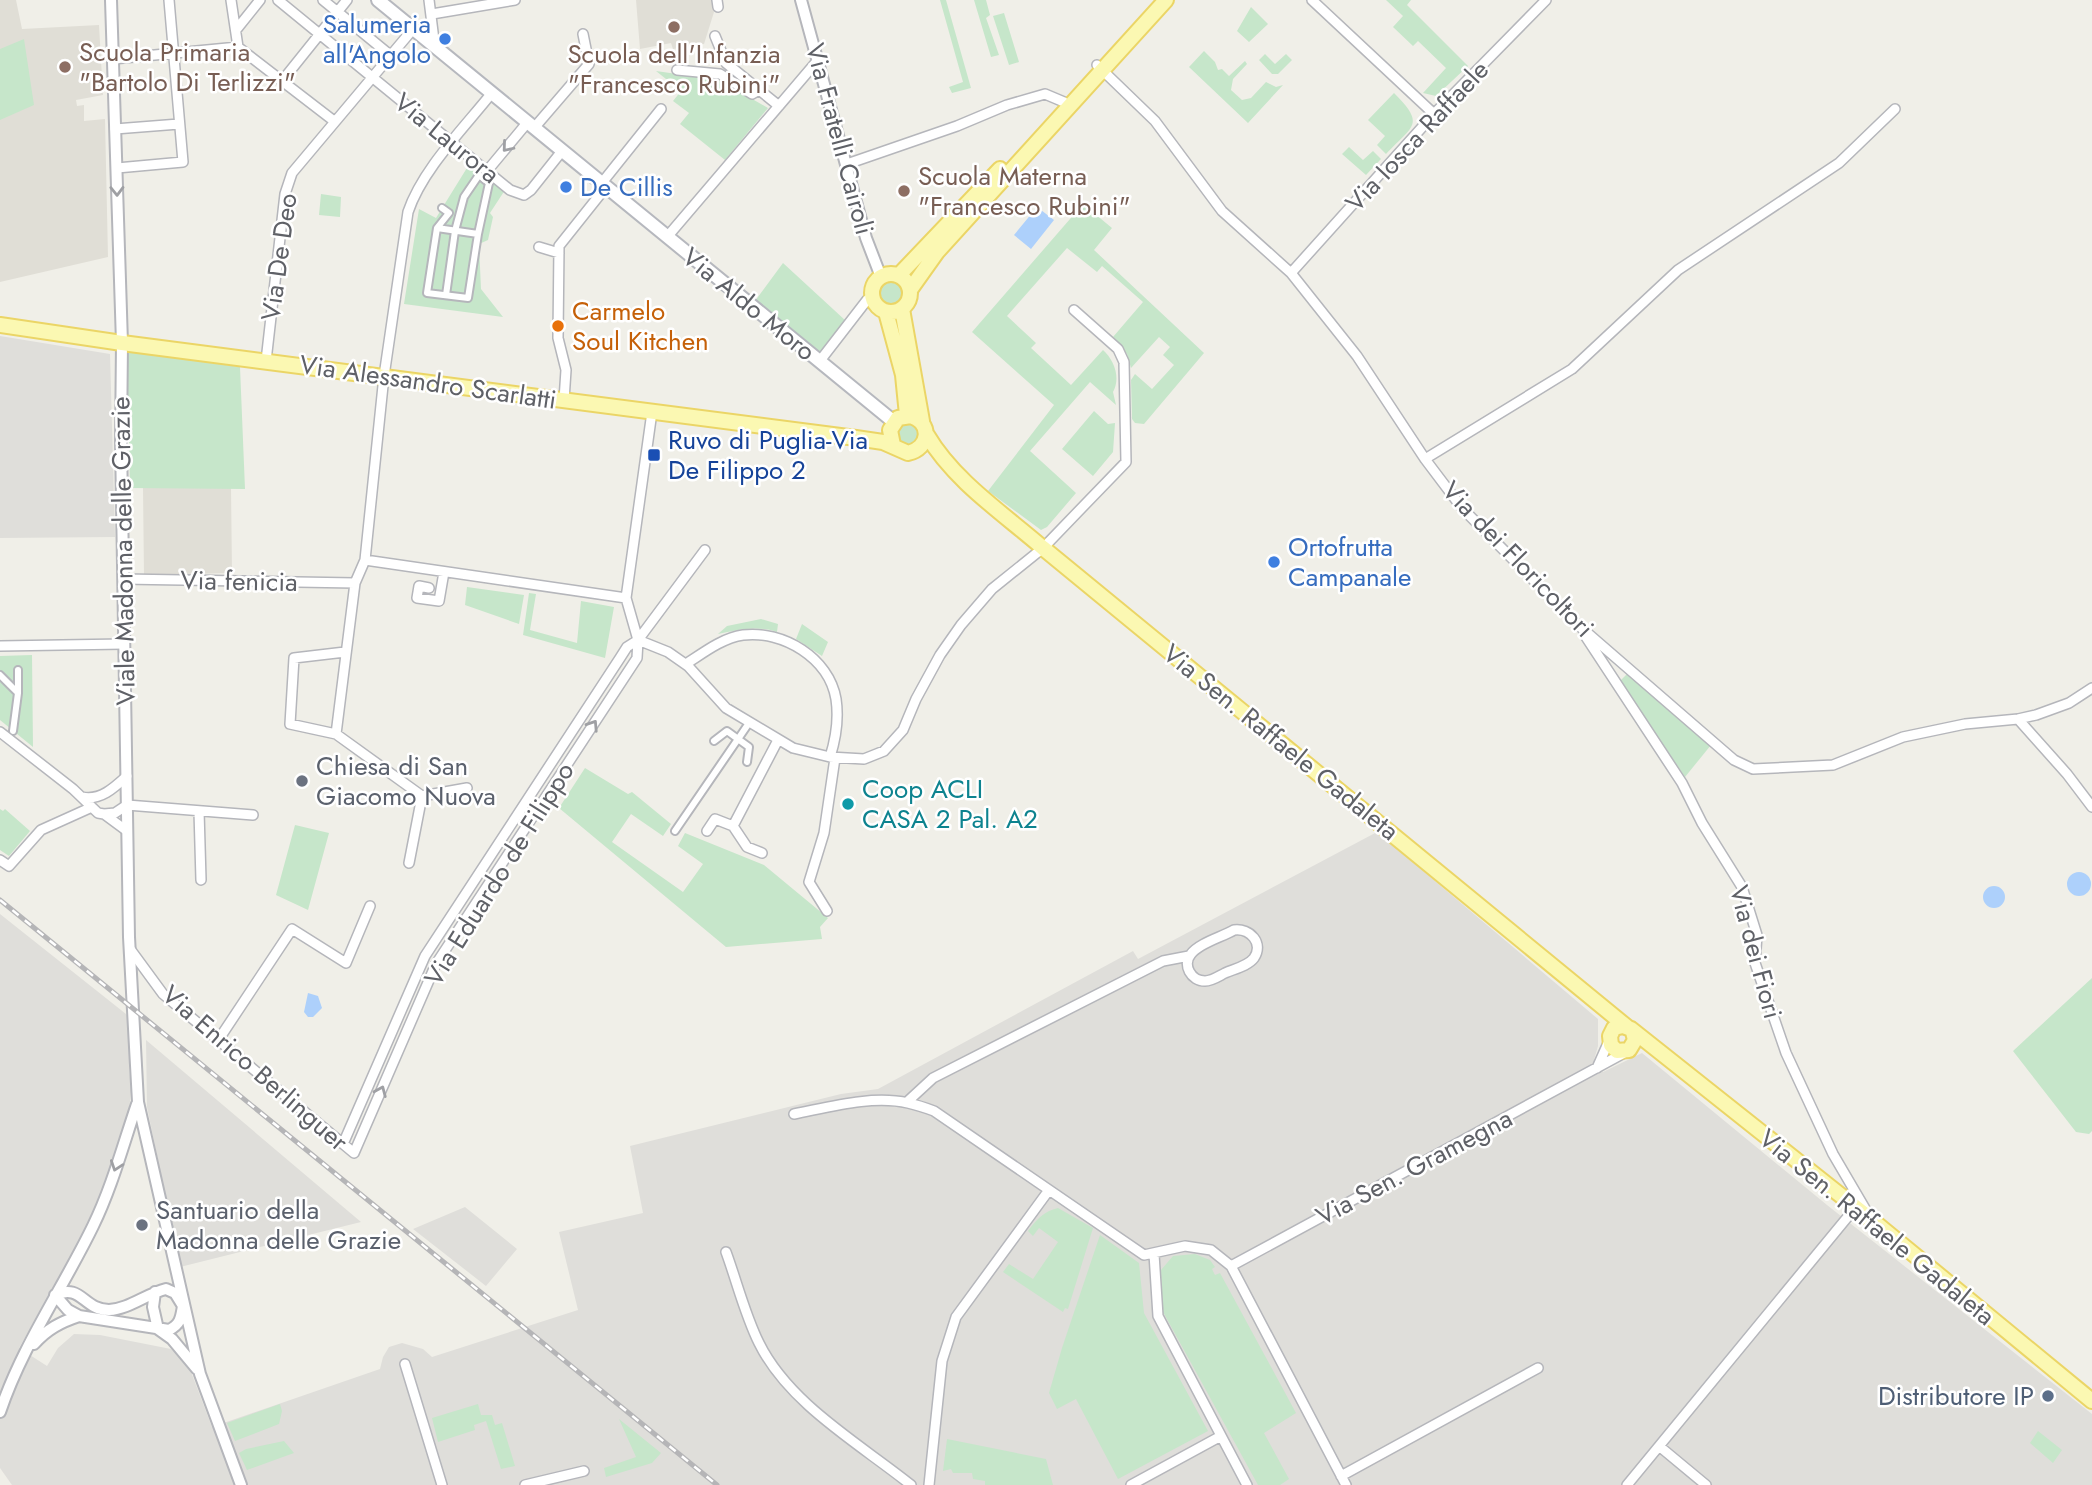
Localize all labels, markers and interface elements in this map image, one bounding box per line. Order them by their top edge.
place label: Salumeria all'Angolo [323,5,431,73]
marker: Scuola dell'Infanzia "Francesco Rubini" [666,19,682,35]
marker: Salumeria all'Angolo [437,31,453,47]
place label: Scuola Primaria "Bartolo Di Terlizzi" [79,33,296,101]
place label: Scuola dell'Infanzia "Francesco Rubini" [567,35,781,103]
street label: Via Fratelli Cairoli [796,39,884,239]
street label: Via Iosca Raffaele [1337,52,1497,220]
marker: Scuola Primaria "Bartolo Di Terlizzi" [57,59,73,75]
street label: Via Laurora [386,84,508,192]
one-way arrow [503,139,515,152]
place label: Scuola Materna "Francesco Rubini" [918,157,1131,225]
place label: De Cillis [580,168,673,206]
marker: De Cillis [558,179,574,195]
marker: Scuola Materna "Francesco Rubini" [896,183,912,199]
one-way arrow [109,186,125,196]
street label: Via De Deo [251,191,307,323]
street label: Via Aldo Moro [674,238,824,370]
place label: Carmelo Soul Kitchen [572,292,709,360]
marker: Carmelo Soul Kitchen [550,318,566,334]
street label: Via Alessandro Scarlatti [297,345,559,419]
street label: Viale Madonna delle Grazie [101,396,145,706]
place label: Ruvo di Puglia-Via De Filippo 2 [668,421,868,489]
marker: Ruvo di Puglia-Via De Filippo 2 [646,447,662,463]
street label: Via dei Floricoltori [1433,472,1603,646]
place label: Ortofrutta Campanale [1288,528,1411,596]
marker: Ortofrutta Campanale [1266,554,1282,570]
street label: Via fenicia [180,561,298,601]
street label: Via Sen. Raffaele Gadaleta [1155,635,1407,849]
one-way arrow [584,720,597,733]
place label: Chiesa di San Giacomo Nuova [316,747,496,815]
street label: Via Eduardo de Filippo [415,755,583,993]
place label: Coop ACLI CASA 2 Pal. A2 [862,770,1038,838]
marker: Chiesa di San Giacomo Nuova [294,773,310,789]
marker: Coop ACLI CASA 2 Pal. A2 [840,796,856,812]
street label: Via dei Fiori [1720,881,1792,1023]
street label: Via Enrico Berlinguer [153,976,357,1160]
one-way arrow [373,1086,387,1098]
street label: Via Sen. Gramegna [1309,1099,1519,1235]
street label: Via Sen. Raffaele Gadaleta [1751,1120,2003,1334]
one-way arrow [110,1160,124,1172]
place label: Santuario della Madonna delle Grazie [156,1191,401,1259]
marker: Santuario della Madonna delle Grazie [134,1217,150,1233]
place label: Distributore IP [1878,1377,2034,1415]
marker: Distributore IP [2040,1388,2056,1404]

